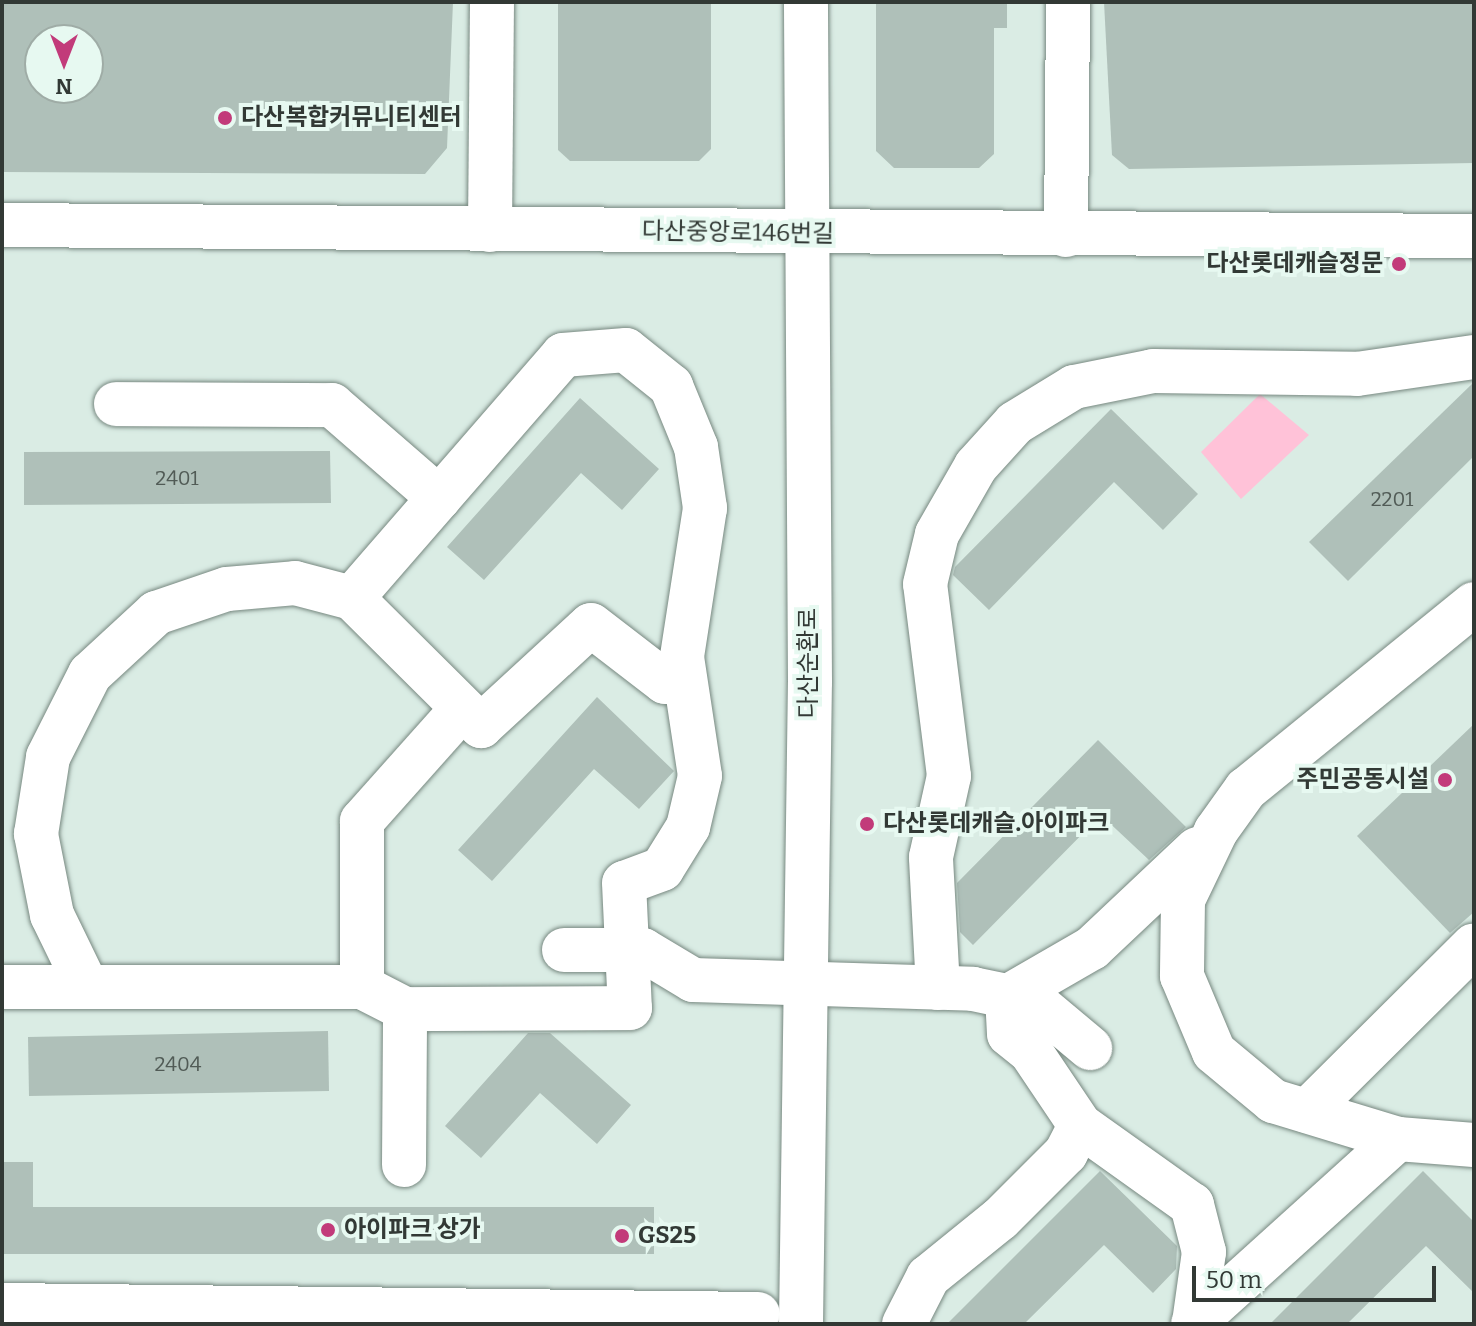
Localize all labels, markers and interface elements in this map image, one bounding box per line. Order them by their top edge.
north arrow [24,24,104,104]
text: N [56,73,73,100]
place label: 다산복합커뮤니티센터 [241,104,462,132]
marker: 다산복합커뮤니티센터 [216,109,234,127]
street label: 다산중앙로146번길 [642,217,834,249]
place label: 다산롯데캐슬정문 [1206,250,1383,278]
marker: 다산롯데캐슬정문 [1390,255,1408,273]
house number: 2401 [155,466,199,490]
house number: 2201 [1371,487,1413,511]
street label: 다산순환로 [795,608,823,718]
place label: 주민공동시설 [1297,766,1429,794]
marker: 주민공동시설 [1436,771,1454,789]
place label: 다산롯데캐슬.아이파크 [883,810,1109,838]
marker: 다산롯데캐슬.아이파크 [858,815,876,833]
house number: 2404 [154,1052,202,1076]
place label: 아이파크 상가 [344,1216,481,1244]
marker: 아이파크 상가 [319,1221,337,1239]
place label: GS25 [638,1222,696,1250]
marker: GS25 [613,1227,631,1245]
scale bar [1196,1250,1440,1300]
text: 50 m [1206,1266,1262,1294]

